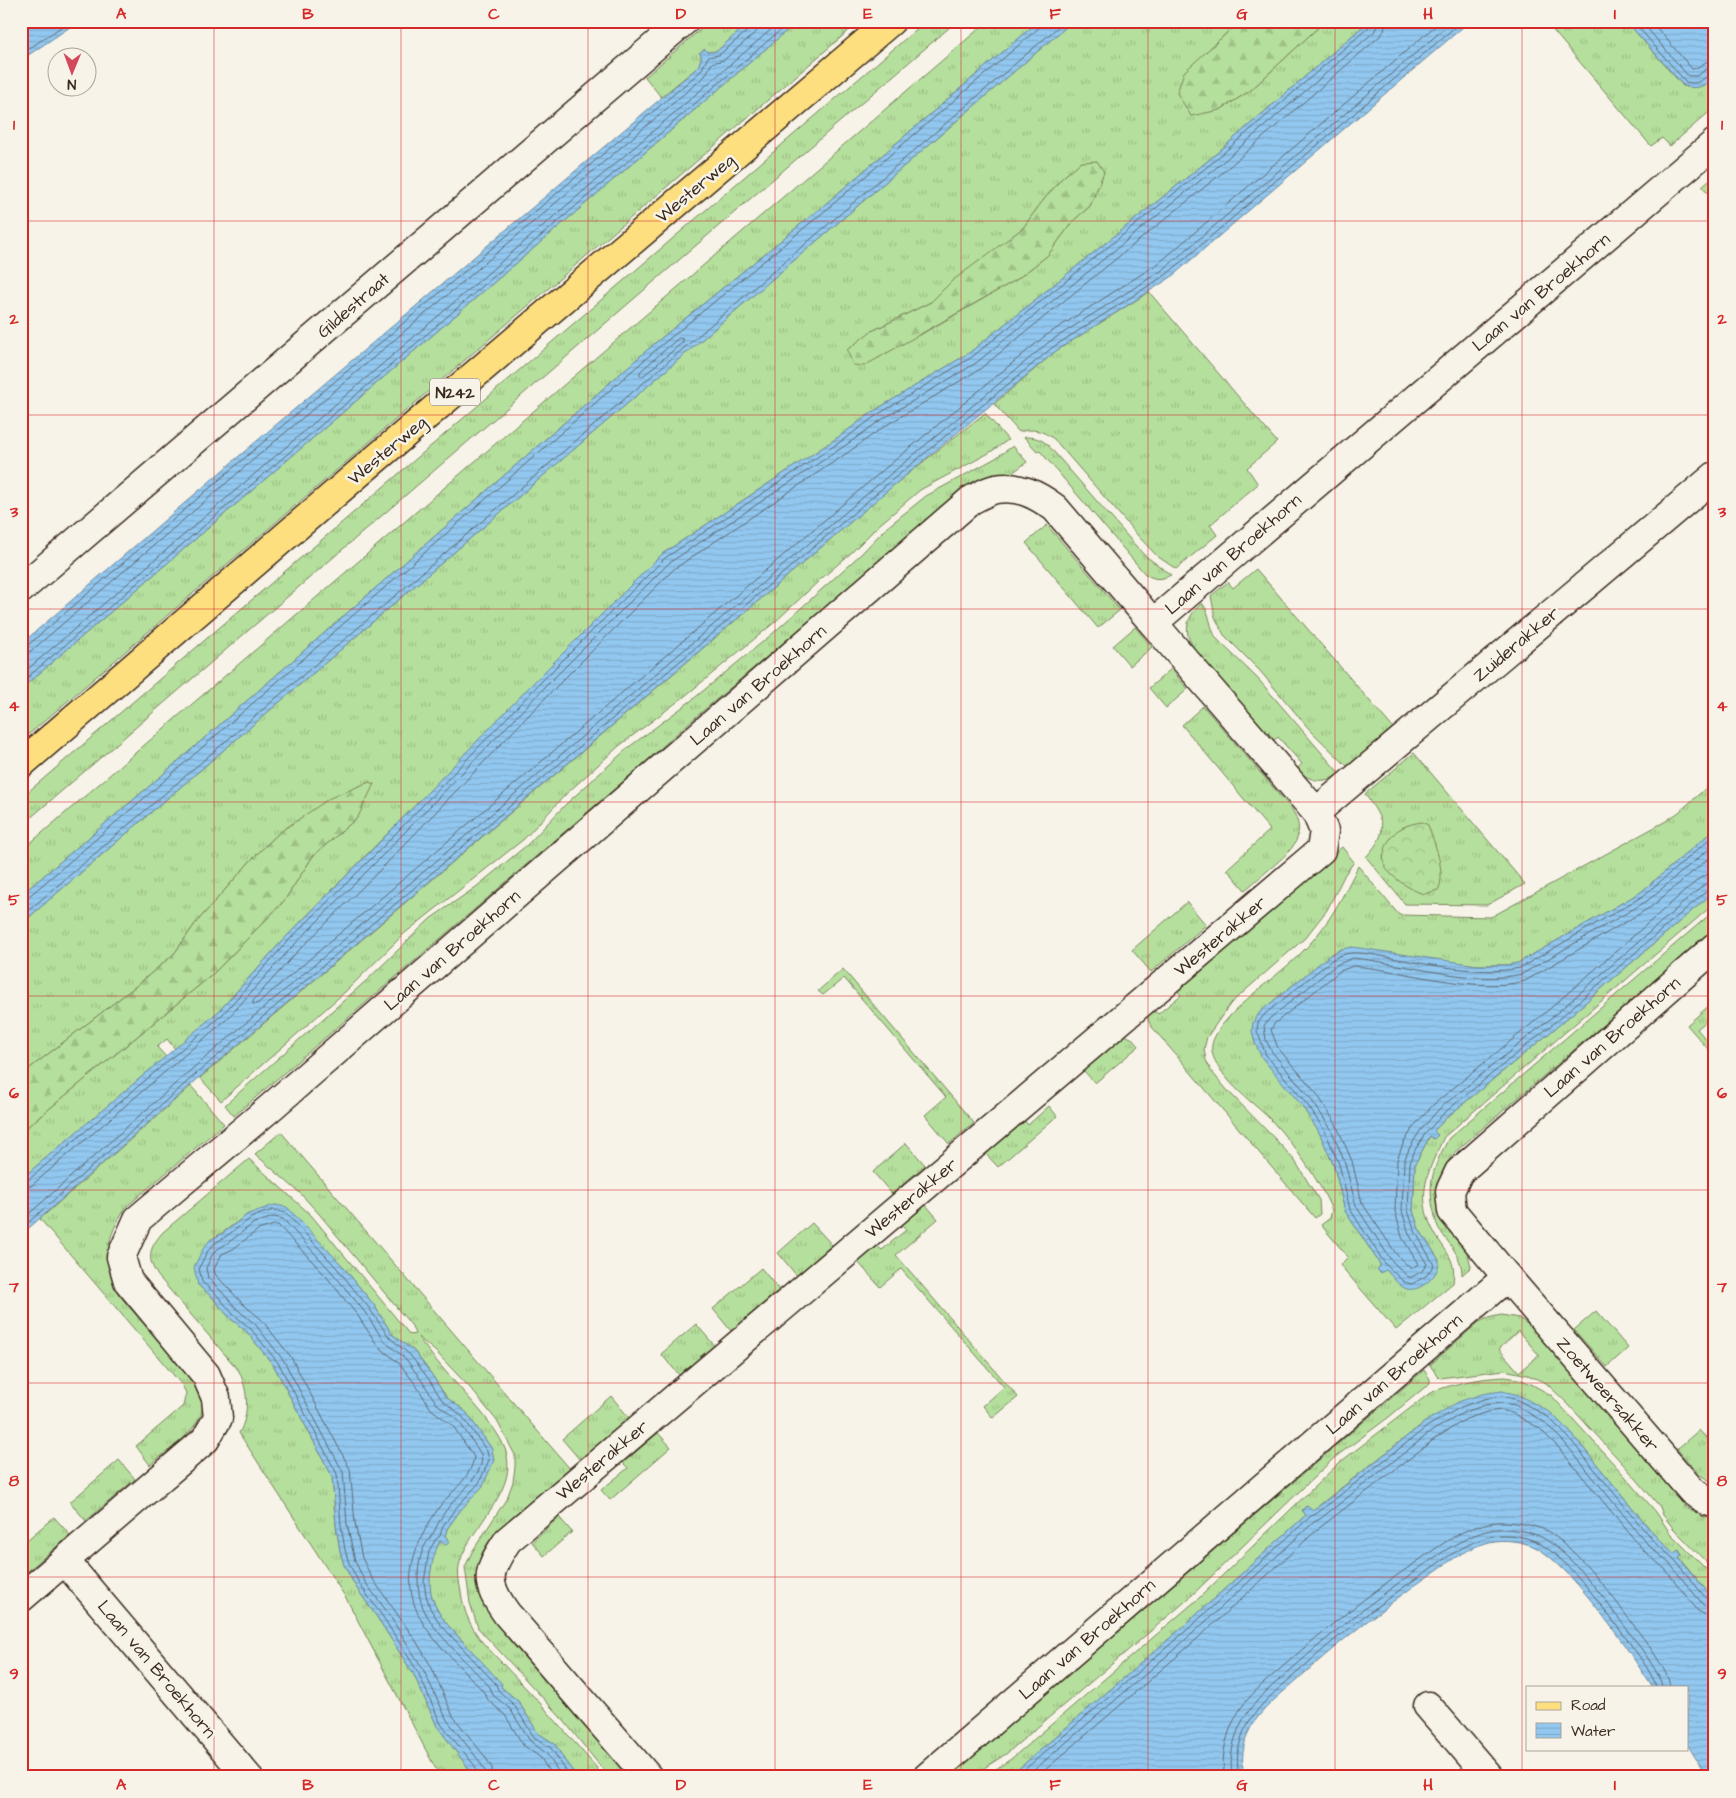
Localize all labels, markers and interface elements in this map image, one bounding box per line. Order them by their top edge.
text: A [116,3,127,25]
text: B [302,3,314,25]
text: C [488,3,500,25]
text: D [676,3,687,25]
text: E [863,3,873,25]
text: F [1049,3,1061,25]
text: G [1236,3,1248,25]
text: H [1423,3,1433,25]
text: I [1614,3,1616,25]
north arrow [48,48,98,98]
text: N [67,74,76,94]
text: 1 [13,114,16,136]
text: 1 [1721,114,1724,136]
street label: Westerweg [650,148,741,230]
street label: Laan van Broekhorn [1467,227,1616,358]
street label: Gildestraat [312,266,396,344]
text: 2 [8,308,19,330]
text: 2 [1716,308,1727,330]
road number: N242 [430,378,480,406]
street label: Westerweg [342,410,433,492]
street label: Laan van Broekhorn [1160,488,1307,621]
text: 3 [9,501,19,523]
text: 3 [1717,501,1727,523]
street label: Zuiderakker [1468,601,1565,688]
street label: Laan van Broekhorn [685,619,832,752]
text: 4 [9,695,20,717]
text: 4 [1717,695,1728,717]
street label: Laan van Broekhorn [379,884,526,1017]
text: 5 [8,889,20,911]
text: 5 [1716,889,1728,911]
street label: Westerakker [1169,890,1272,982]
street label: Laan van Broekhorn [1539,971,1686,1104]
text: 6 [9,1082,19,1104]
text: 6 [1717,1082,1727,1104]
street label: Westerakker [860,1152,963,1244]
text: 7 [8,1276,19,1298]
text: 7 [1716,1276,1727,1298]
street label: Laan van Broekhorn [1321,1308,1468,1441]
street label: Zoetweersakker [1551,1331,1665,1457]
street label: Westerakker [551,1414,654,1506]
text: 8 [9,1470,20,1492]
text: 8 [1717,1470,1728,1492]
street label: Laan van Broekhorn [1014,1573,1161,1706]
street label: Laan van Broekhorn [91,1595,222,1744]
text: 9 [9,1663,19,1685]
text: 9 [1717,1663,1727,1685]
legend [1526,1686,1688,1750]
text: Road [1571,1695,1606,1716]
text: Water [1571,1721,1615,1742]
text: A [116,1774,127,1796]
text: B [302,1774,314,1796]
text: C [488,1774,500,1796]
text: D [676,1774,687,1796]
text: E [863,1774,873,1796]
text: F [1049,1774,1061,1796]
text: G [1236,1774,1248,1796]
text: H [1423,1774,1433,1796]
text: I [1614,1774,1616,1796]

